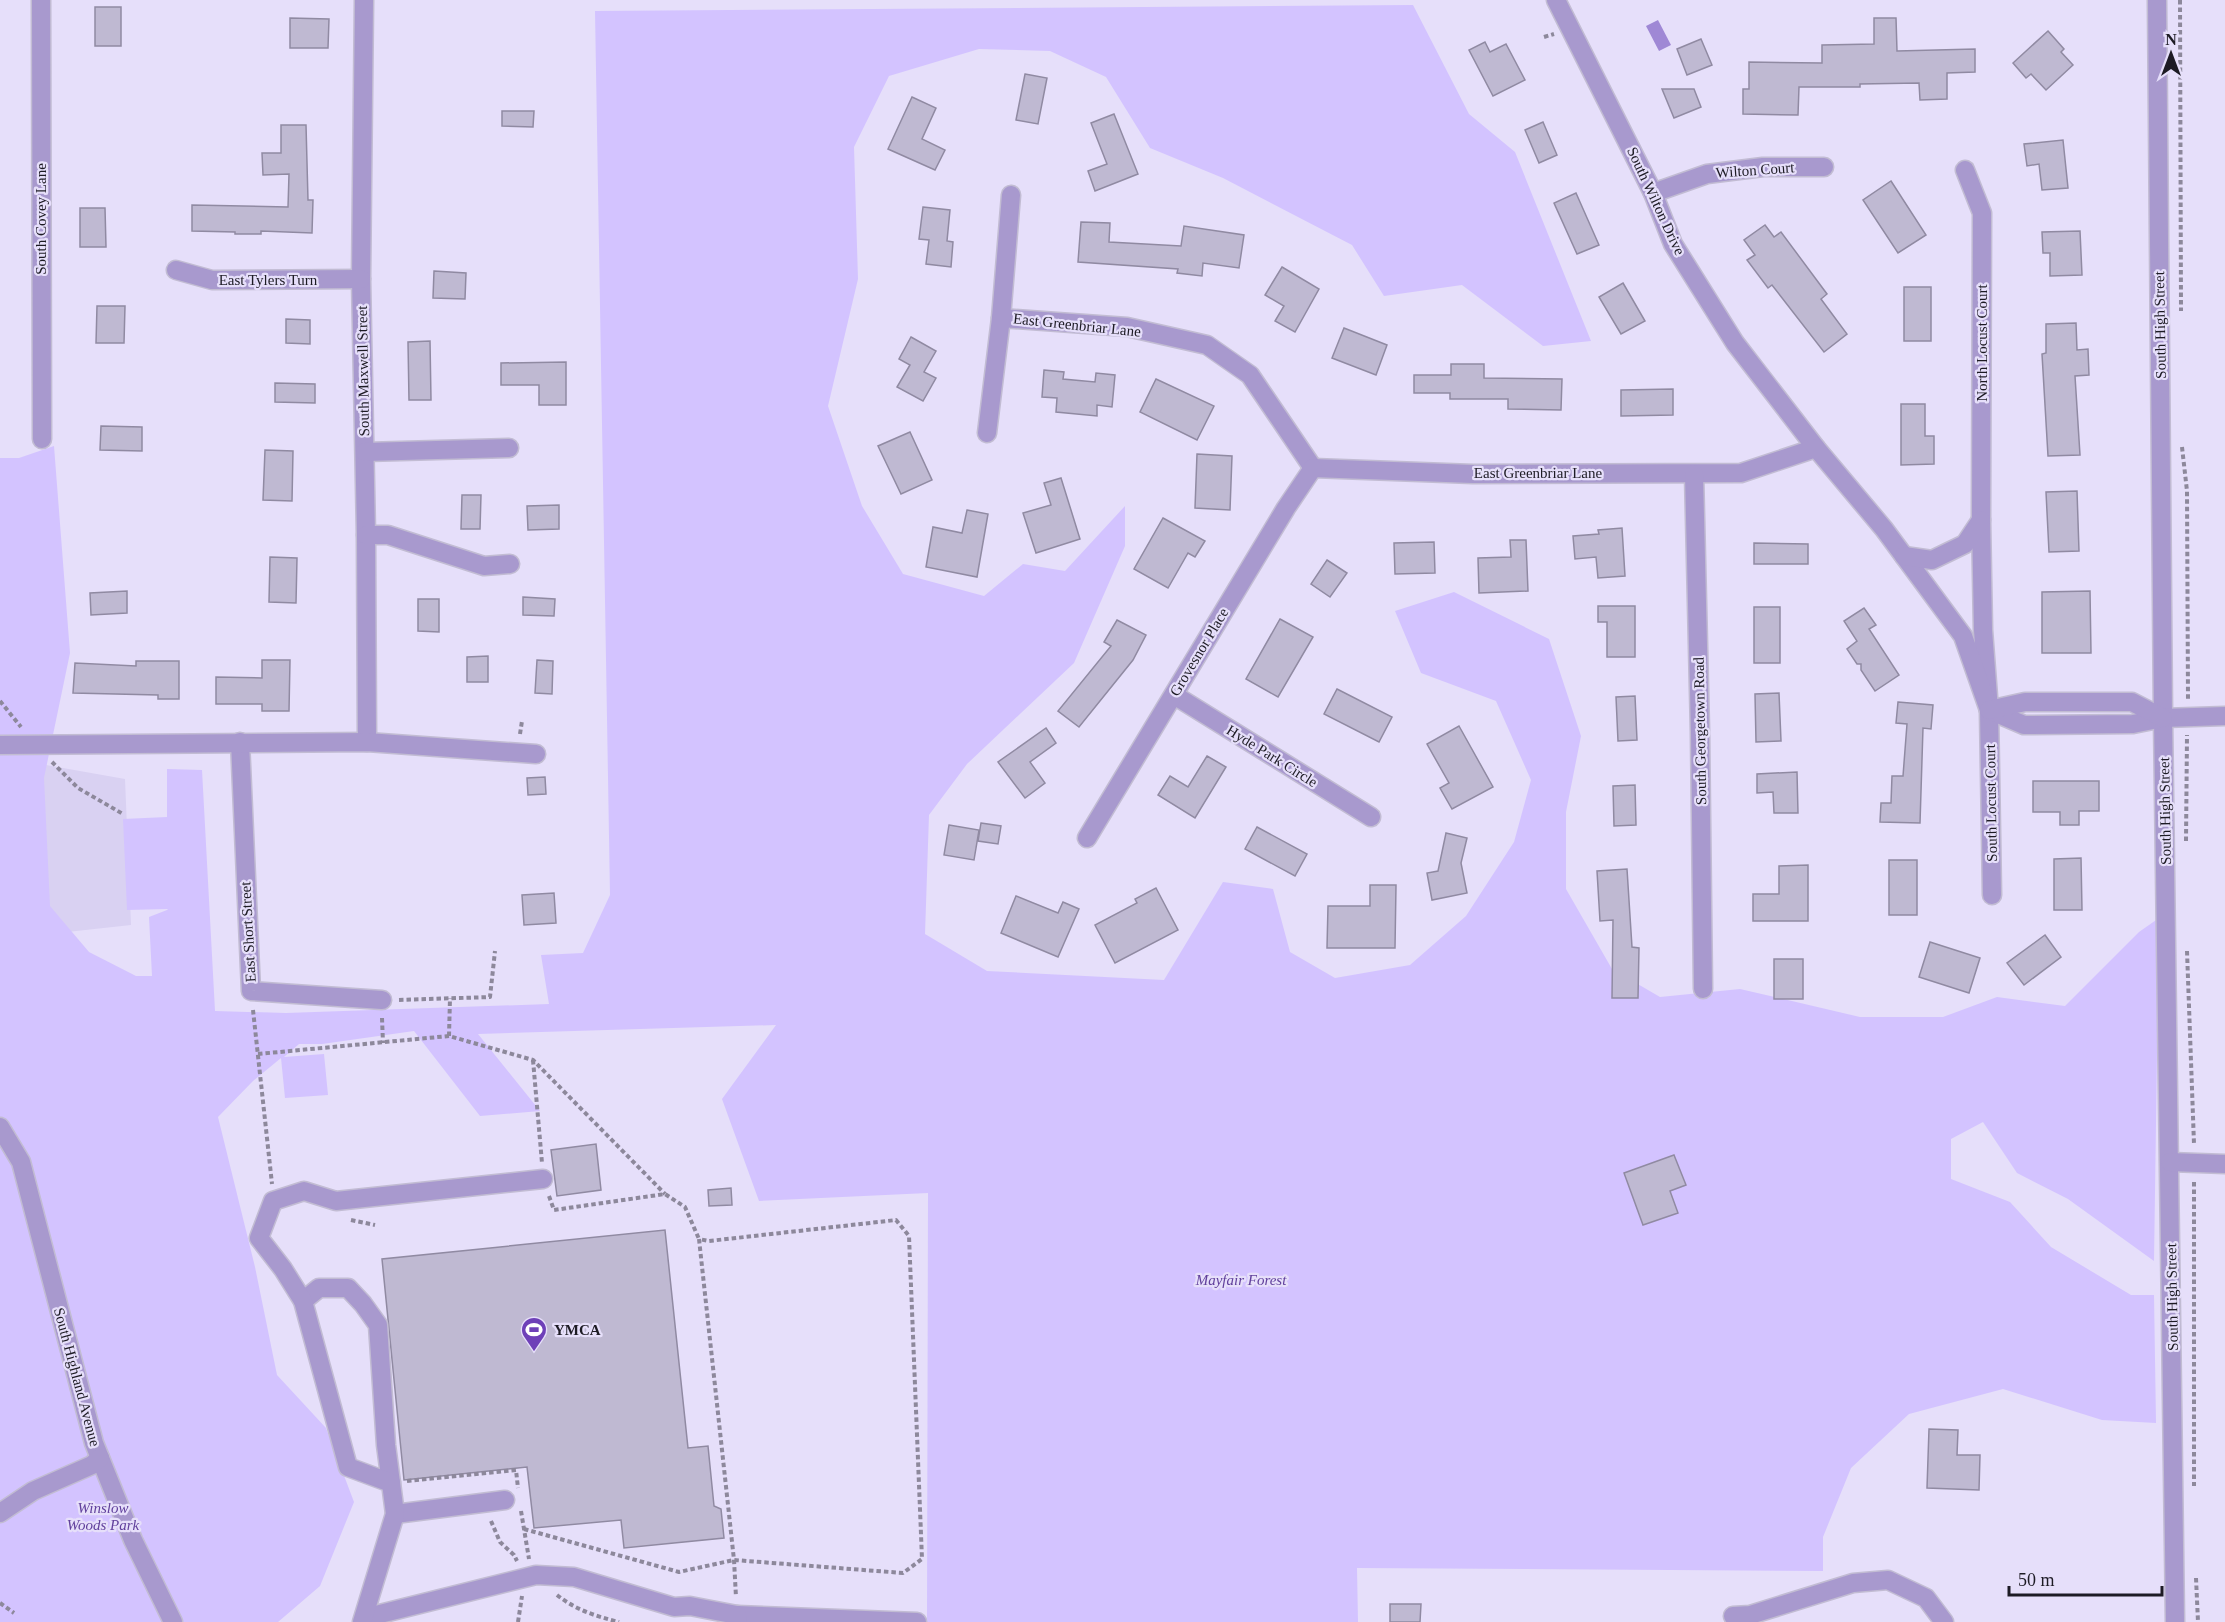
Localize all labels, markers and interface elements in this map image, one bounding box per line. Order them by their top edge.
north arrow [2141,24,2201,84]
text: N [2165,31,2177,48]
street label: South Wilton Drive [1624,144,1688,258]
street label: Wilton Court [1715,159,1796,181]
street label: South Covey Lane [33,163,49,275]
street label: South High Street [2151,270,2169,379]
street label: East Tylers Turn [219,272,318,288]
street label: North Locust Court [1974,283,1990,402]
street label: South Maxwell Street [354,305,372,437]
street label: East Greenbriar Lane [1012,310,1142,340]
street label: East Greenbriar Lane [1474,465,1602,481]
street label: Grovesnor Place [1167,605,1232,699]
street label: South Georgetown Road [1691,656,1709,805]
street label: Hyde Park Circle [1224,722,1321,791]
street label: South Locust Court [1982,743,2000,862]
street label: South High Street [2156,756,2174,865]
street label: East Short Street [237,880,259,983]
street label: South High Street [2163,1242,2181,1351]
park label: Mayfair Forest [1195,1272,1287,1288]
street label: South Highland Avenue [51,1306,103,1448]
sports icon: YMCA [519,1315,549,1353]
place label: YMCA [554,1322,601,1338]
park label: Winslow Woods Park [67,1500,140,1533]
scale bar [2009,1559,2162,1597]
text: 50 m [2018,1570,2055,1590]

